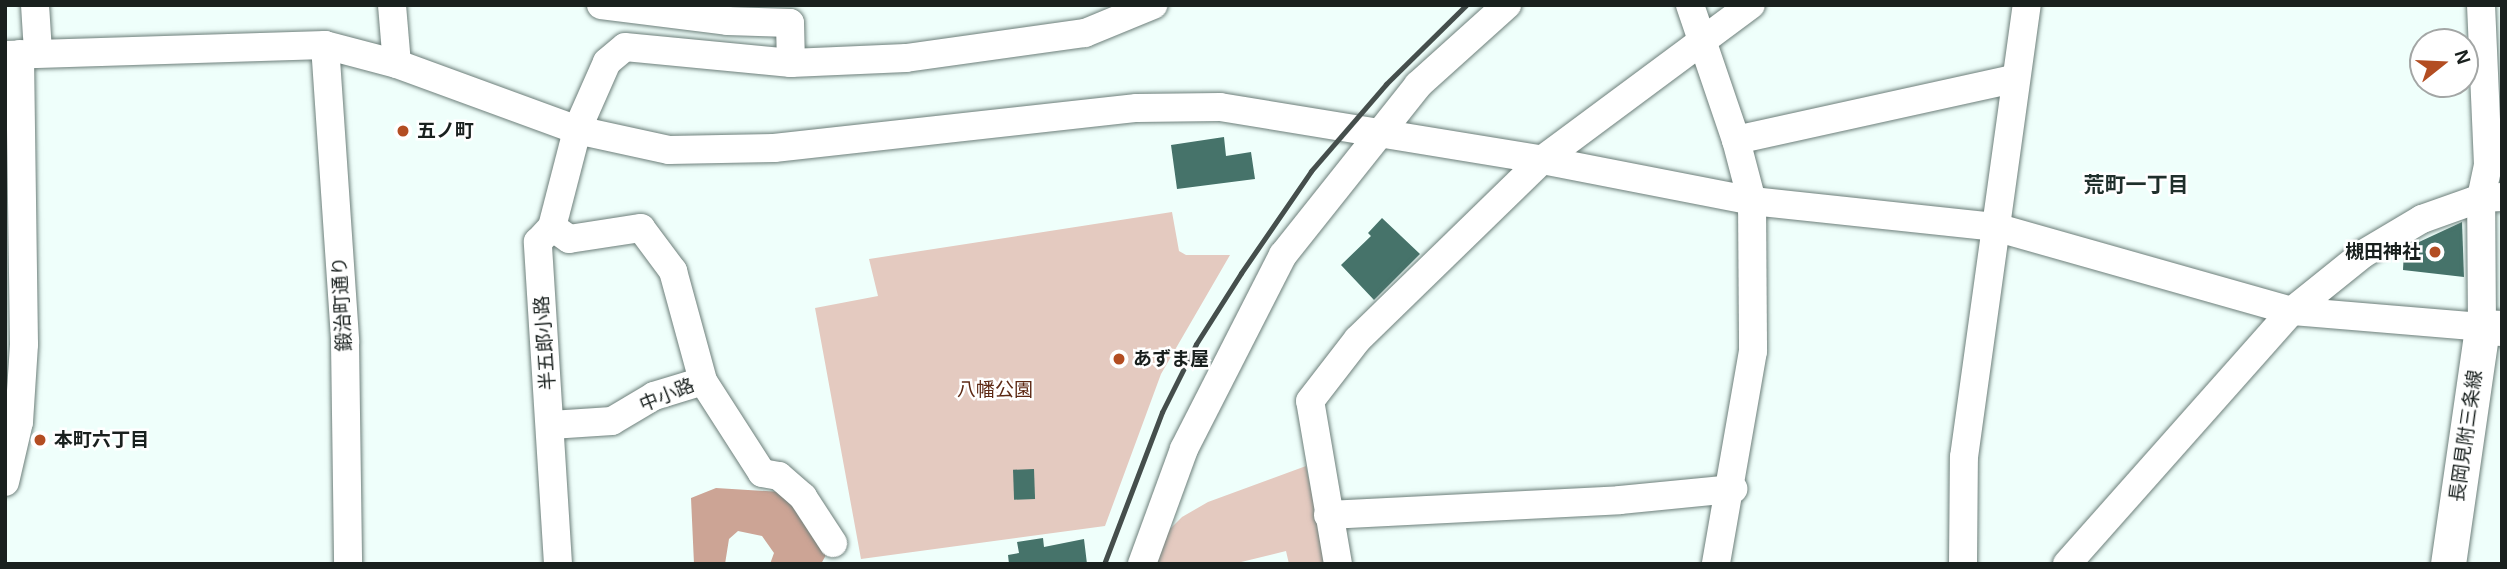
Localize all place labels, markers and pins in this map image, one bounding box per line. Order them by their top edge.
place label: 五ノ町 [417,120,474,142]
marker: 五ノ町 [395,123,411,139]
place label: 槻田神社 [2345,241,2421,263]
marker: 槻田神社 [2427,244,2443,260]
place label: あずま屋 [1133,348,1209,370]
marker: あずま屋 [1111,351,1127,367]
place label: 本町六丁目 [54,429,149,451]
marker: 本町六丁目 [32,432,48,448]

